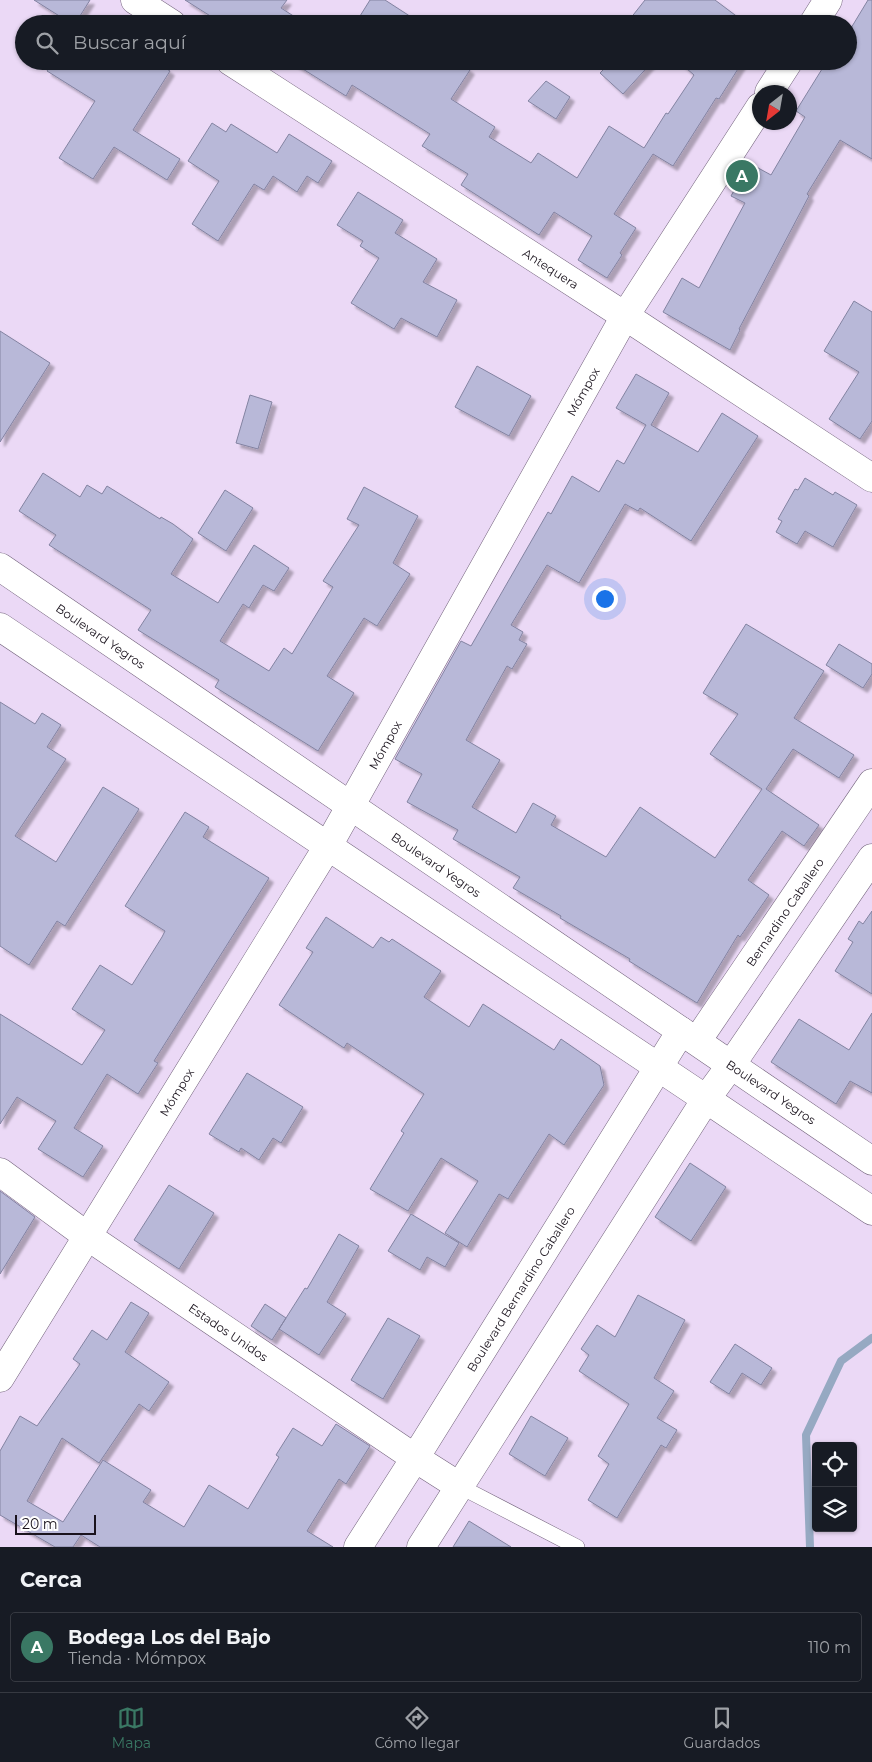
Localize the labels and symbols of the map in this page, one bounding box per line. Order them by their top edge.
north arrow [752,85,797,130]
pin: A [726,157,758,195]
street label: Antequera [520,245,582,292]
street label: Mómpox [563,364,603,419]
your location [592,586,618,612]
street label: Boulevard Yegros [53,600,148,671]
street label: Mómpox [365,717,405,772]
street label: Boulevard Yegros [389,829,484,900]
street label: Bernardino Caballero [743,855,827,969]
street label: Boulevard Yegros [723,1057,819,1128]
street label: Mómpox [156,1065,197,1119]
street label: Boulevard Bernardino Caballero [463,1203,578,1374]
street label: Estados Unidos [186,1300,271,1364]
scale bar [15,1512,96,1535]

